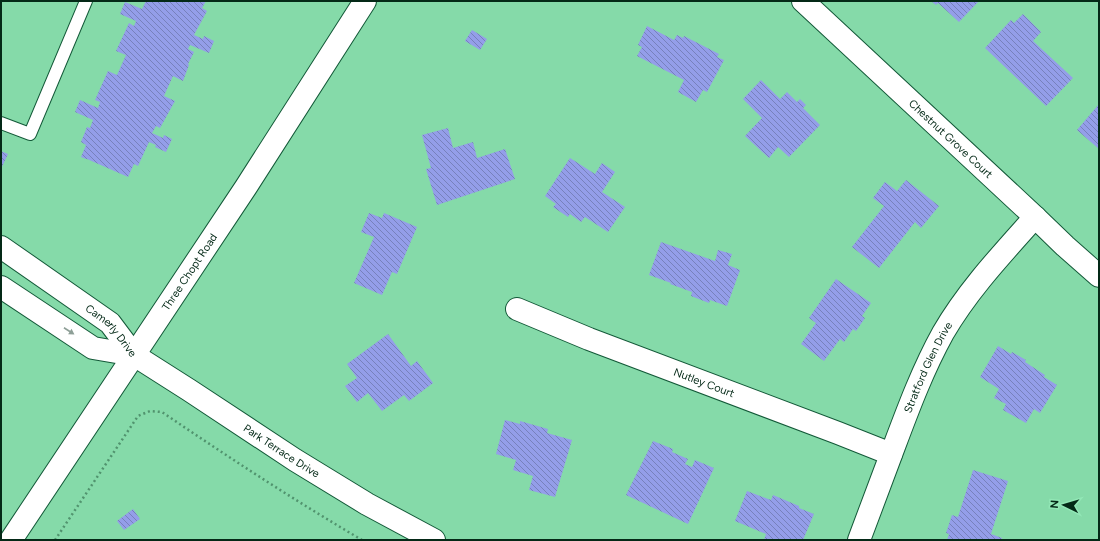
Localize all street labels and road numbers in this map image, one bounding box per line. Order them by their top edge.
street label: Chestnut Grove Court [906,97,995,181]
street label: Three Chopt Road [160,231,220,313]
street label: Camerly Drive [83,302,139,360]
street label: Stratford Glen Drive [901,320,955,415]
street label: Nutley Court [672,366,736,400]
street label: Park Terrace Drive [241,422,322,481]

